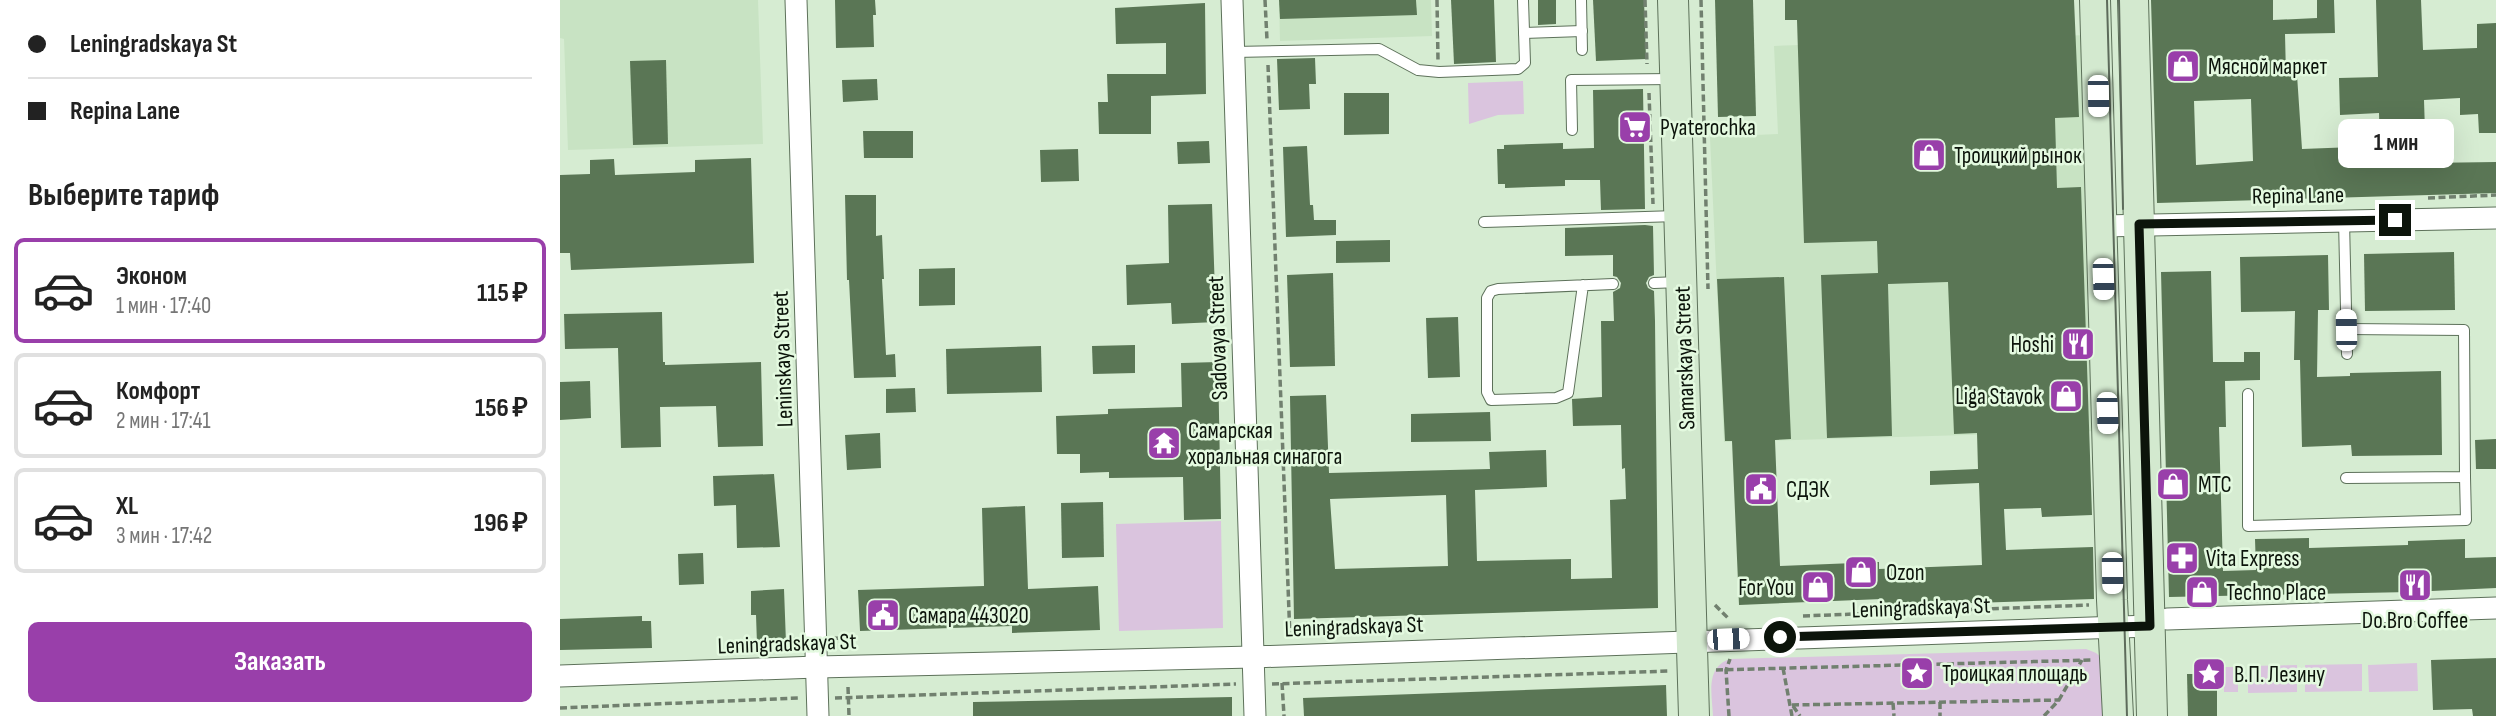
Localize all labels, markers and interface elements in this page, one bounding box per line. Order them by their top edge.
text: Leningradskaya St [70,29,237,60]
shop icon: Мясной маркет [2164,47,2202,85]
place label: Мясной маркет [2208,53,2327,81]
car [2088,75,2109,117]
text: Repina Lane [70,96,180,127]
supermarket icon: Pyaterochka [1616,108,1654,146]
place label: Pyaterochka [1660,114,1756,142]
callout: 1 мин [2337,118,2453,168]
text: 1 мин [2374,129,2418,157]
shop icon: Троицкий рынок [1910,136,1948,174]
place label: Троицкий рынок [1954,142,2082,170]
text: Выберите тариф [28,176,219,215]
street label: Repina Lane [2252,181,2344,211]
route end [2379,204,2411,236]
car [2092,258,2115,300]
icon: car [32,259,95,322]
text: Эконом [116,261,187,292]
street label: Sadovaya Street [1202,275,1234,401]
text: 115 ₽ [477,278,528,309]
street label: Samarskaya Street [1668,286,1702,430]
street label: Leninskaya Street [767,290,799,428]
text: 1 мин · 17:40 [116,292,211,320]
car [2336,309,2357,351]
restaurant icon: Hoshi [2059,325,2097,363]
place label: Hoshi [2010,331,2054,359]
icon: car [32,374,95,437]
text: Комфорт [116,376,200,407]
shop icon: Liga Stavok [2047,377,2085,415]
place label: Liga Stavok [1955,383,2042,411]
car [2096,392,2119,434]
text: 156 ₽ [475,393,528,424]
text: 2 мин · 17:41 [116,407,211,435]
place label: Самарская хоральная синагога [1188,417,1342,471]
temple icon: Самарская хоральная синагога [1145,424,1183,462]
shop icon: МТС [2154,465,2192,503]
public building icon: СДЭК [1742,470,1780,508]
place label: МТС [2198,471,2232,499]
place label: СДЭК [1786,476,1830,504]
icon: car [32,489,95,552]
text: XL [116,491,138,522]
text: 196 ₽ [474,508,528,539]
text: 3 мин · 17:42 [116,522,212,550]
pharmacy icon: Vita Express [2163,539,2201,577]
place label: Vita Express [2206,545,2299,573]
car [2102,552,2123,594]
shop icon: Ozon [1842,553,1880,591]
place label: Ozon [1886,559,1925,587]
restaurant icon: Do.Bro Coffee [2396,566,2434,604]
shop icon: For You [1799,568,1837,606]
shop icon: Techno Place [2183,573,2221,611]
place label: For You [1738,574,1794,602]
place label: Techno Place [2226,579,2326,607]
street label: Leningradskaya St [1851,592,1991,624]
public building icon: Самара 443020 [864,596,902,634]
place label: Самара 443020 [908,602,1029,630]
place label: Do.Bro Coffee [2362,607,2468,635]
street label: Leningradskaya St [1284,611,1424,643]
route start [1764,621,1796,653]
button: Заказать [28,622,532,702]
street label: Leningradskaya St [717,628,857,660]
car [1707,628,1750,650]
place icon: Троицкая площадь [1898,654,1936,692]
place icon: В.П. Лезину [2190,655,2228,693]
place label: Троицкая площадь [1942,660,2088,688]
place label: В.П. Лезину [2234,661,2325,689]

